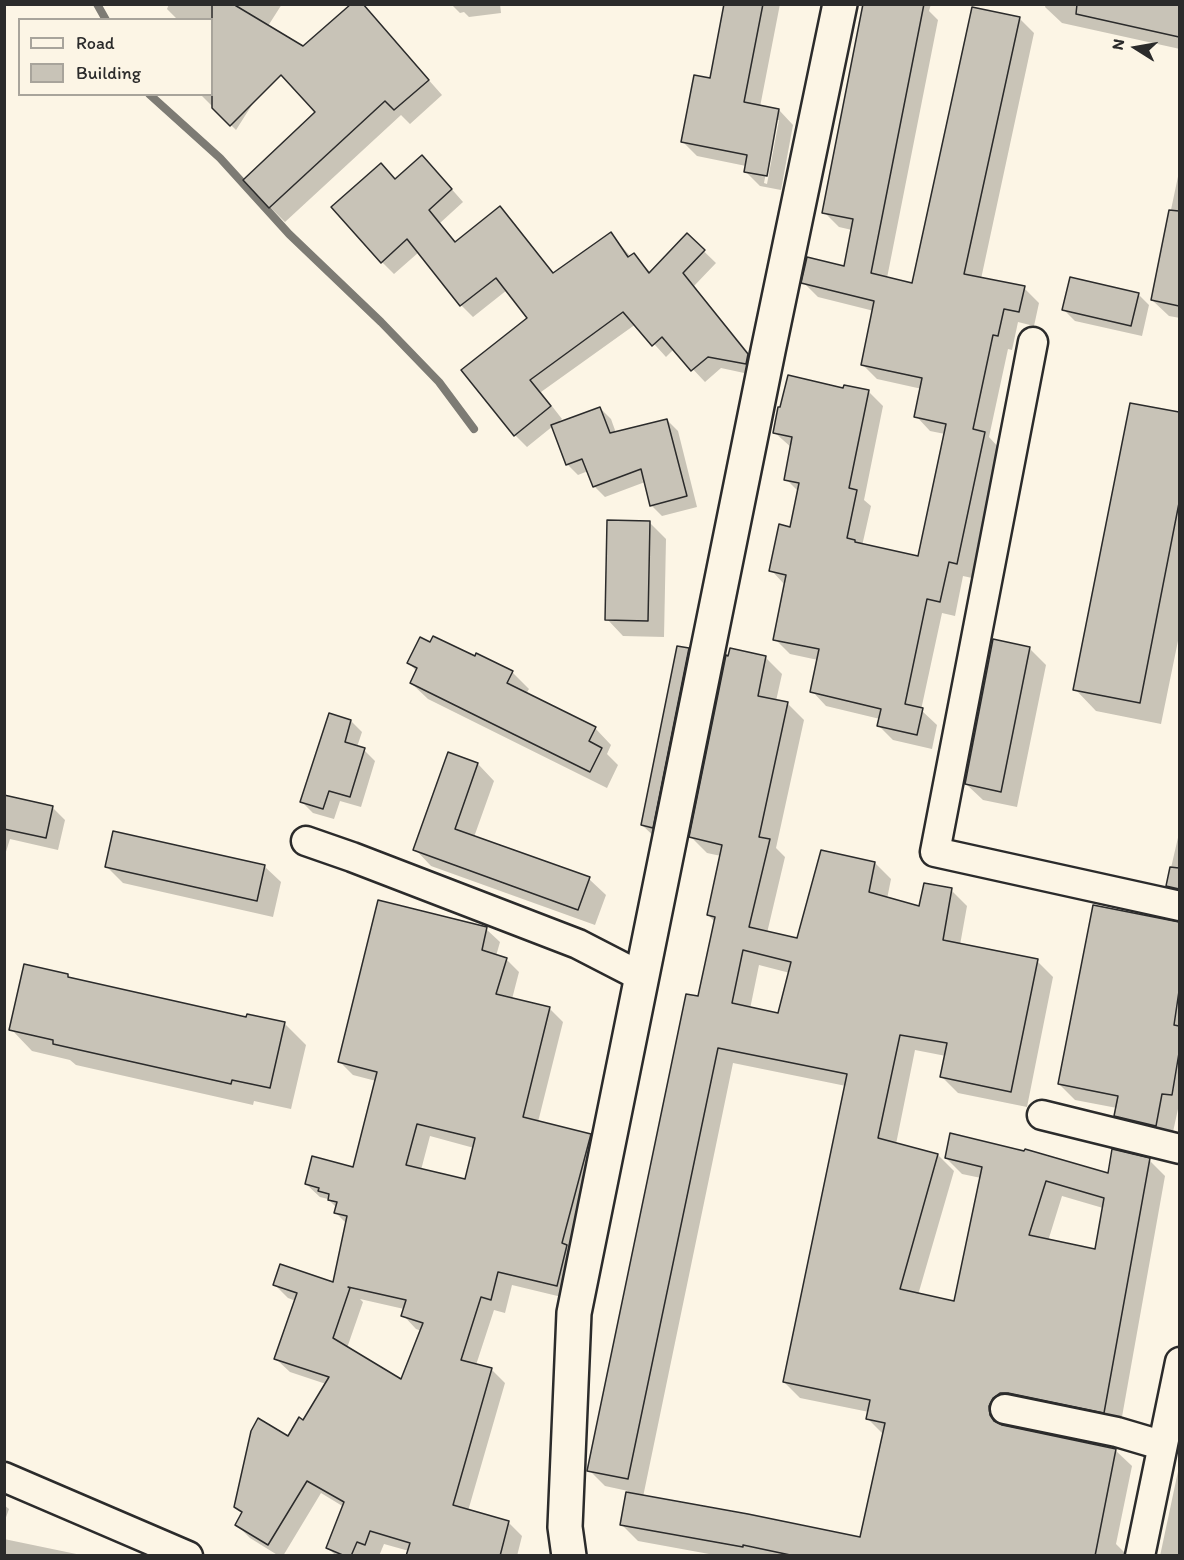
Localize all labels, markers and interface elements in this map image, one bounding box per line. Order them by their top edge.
legend [18,18,213,96]
north arrow [1106,18,1166,78]
text: Road [76,32,115,54]
text: N [1107,37,1128,52]
text: Building [76,62,141,84]

